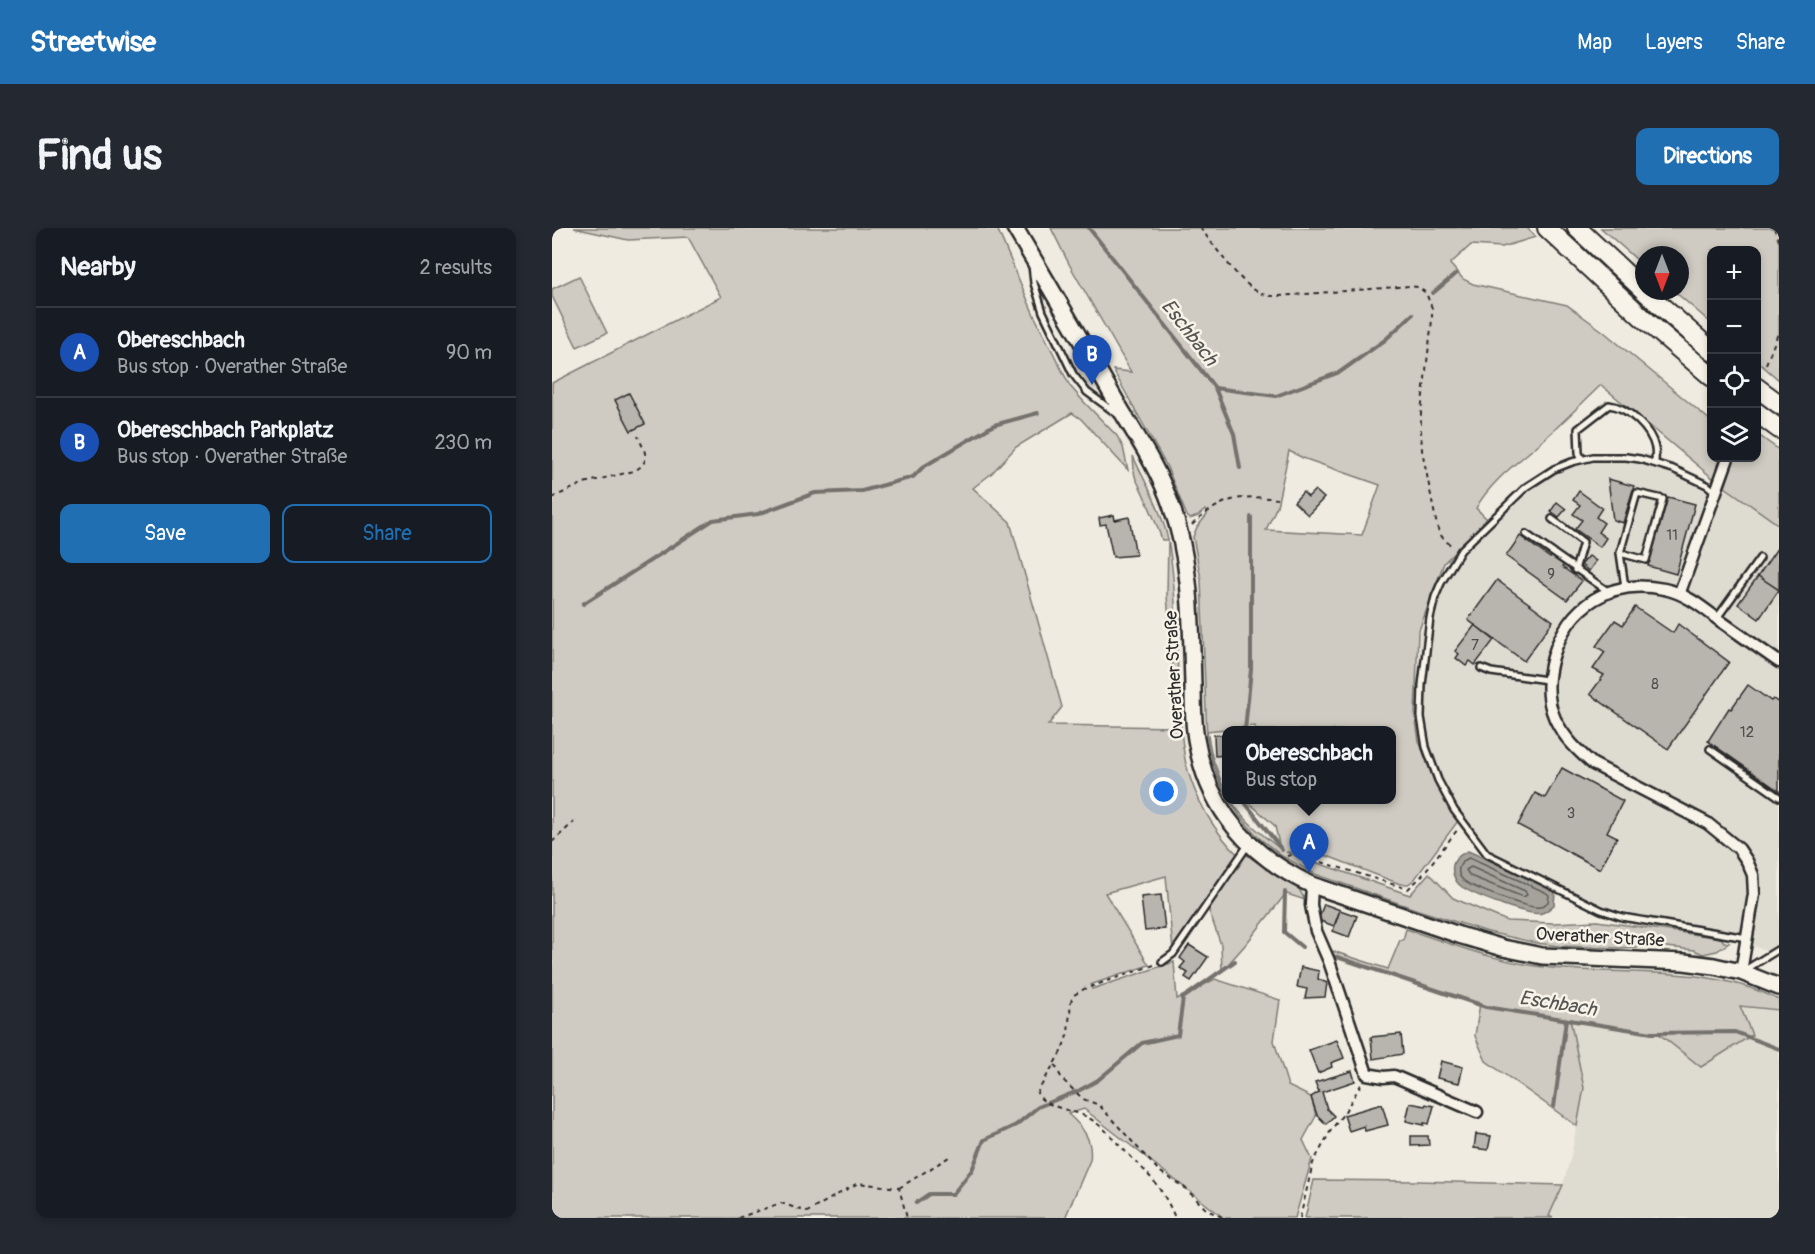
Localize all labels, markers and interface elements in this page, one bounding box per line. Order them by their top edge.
text: Streetwise [30,25,156,60]
text: Map [1577,29,1612,56]
text: Layers [1645,29,1703,56]
text: Share [1736,29,1785,56]
button: Directions [1636,128,1779,185]
text: Find us [36,130,162,182]
north arrow [1635,246,1689,300]
map controls [1707,246,1761,462]
button: + [1707,246,1761,300]
text: Nearby [60,251,136,283]
text: 2 results [420,255,492,280]
water label: Eschbach [1156,294,1224,372]
button: − [1707,300,1761,354]
text: Obereschbach [117,326,245,354]
pin: B [1072,336,1112,385]
text: A [73,340,86,365]
text: 90 m [446,340,492,365]
text: Bus stop · Overather Straße [117,354,347,379]
button: locate [1707,354,1761,408]
button: layers [1707,408,1761,462]
text: Obereschbach Parkplatz [117,416,334,444]
text: B [74,430,85,455]
text: 230 m [435,430,492,455]
text: Bus stop · Overather Straße [117,444,347,469]
button: Save [60,504,270,563]
button: Share [282,504,492,563]
house number: 11 [1666,526,1678,545]
house number: 9 [1547,565,1555,584]
street label: Overather Straße [1160,610,1189,740]
house number: 7 [1471,636,1479,655]
house number: 8 [1651,675,1659,694]
house number: 12 [1740,723,1754,742]
popup [1222,726,1396,804]
text: Obereschbach [1245,739,1373,767]
text: Bus stop [1245,767,1317,792]
your location [1149,777,1178,806]
house number: 3 [1567,804,1575,823]
pin: A [1290,824,1329,873]
street label: Overather Straße [1535,923,1665,952]
water label: Eschbach [1518,985,1600,1022]

